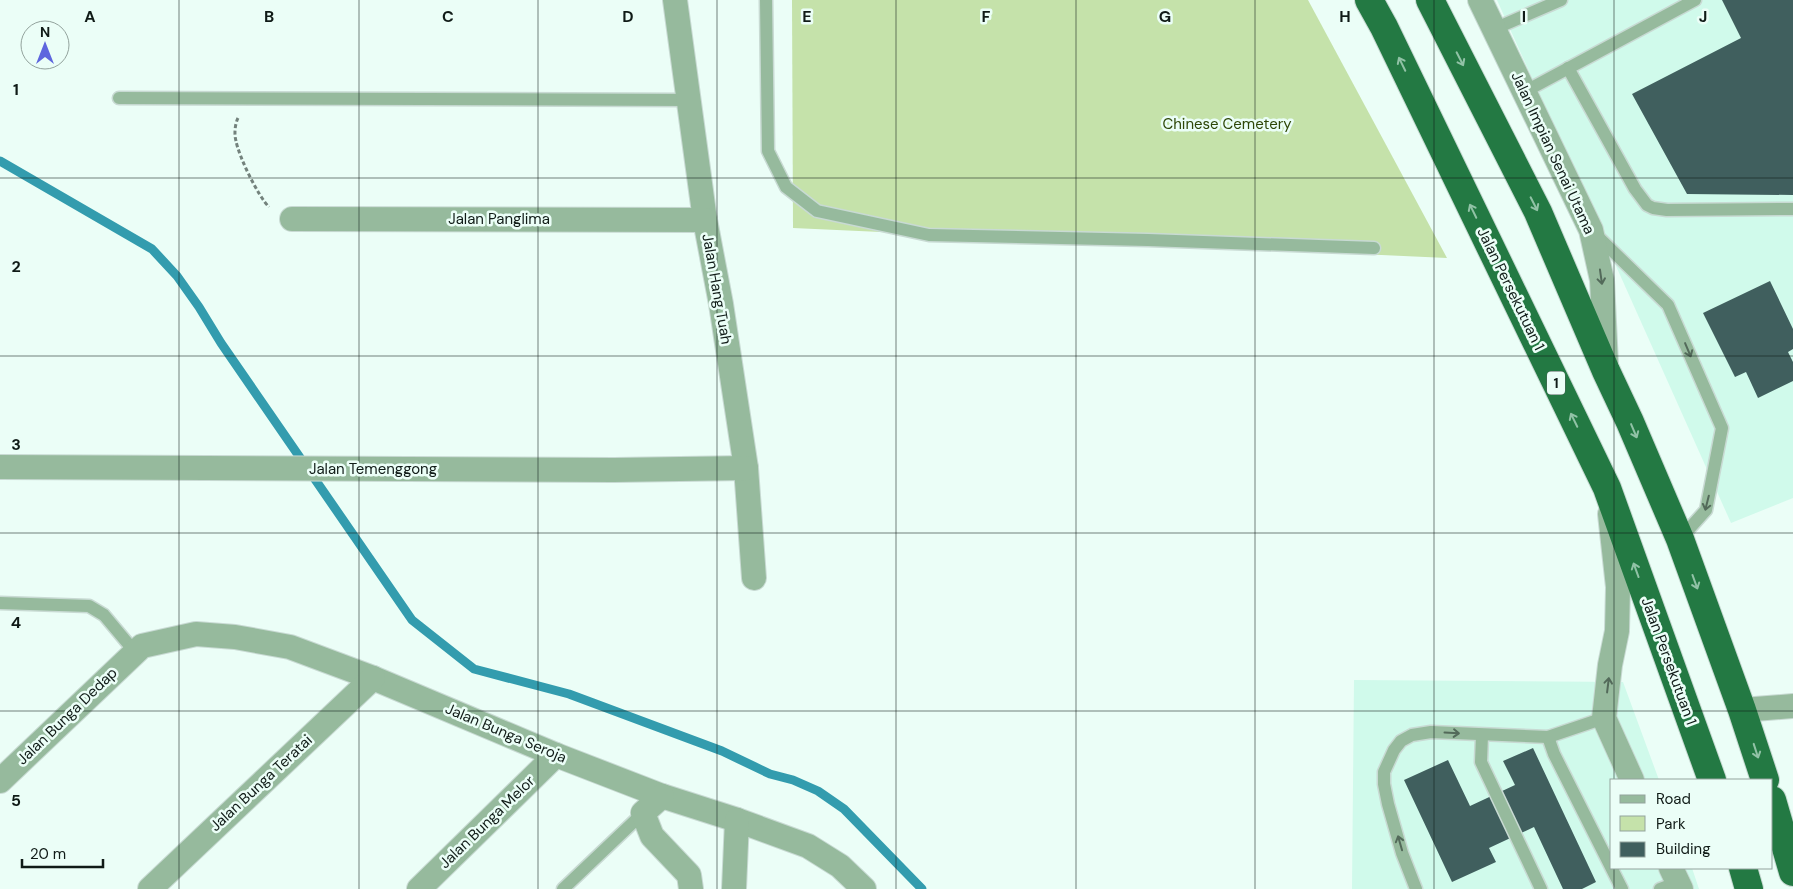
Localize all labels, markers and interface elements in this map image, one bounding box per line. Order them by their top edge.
text: A [84,6,96,27]
text: B [264,6,274,27]
text: C [442,6,454,27]
text: D [622,6,634,27]
text: E [802,6,812,27]
text: F [982,6,991,27]
text: G [1159,6,1171,27]
text: H [1339,6,1351,27]
text: I [1522,6,1526,27]
text: J [1699,6,1707,27]
north arrow [20,20,70,70]
text: N [40,23,50,41]
one-way arrow [1456,51,1465,66]
one-way arrow [1397,57,1406,72]
street label: Jalan Impian Senai Utama [1506,68,1600,238]
text: 1 [13,79,19,100]
park label: Chinese Cemetery [1162,114,1292,134]
one-way arrow [1530,196,1539,211]
one-way arrow [1468,203,1478,218]
street label: Jalan Panglima [448,209,550,229]
street label: Jalan Persekutuan 1 [1473,224,1549,354]
street label: Jalan Hang Tuah [697,232,737,346]
text: 2 [11,256,21,277]
one-way arrow [1596,269,1606,285]
one-way arrow [1683,342,1693,357]
road number: 1 [1547,372,1565,394]
one-way arrow [1569,413,1578,428]
one-way arrow [1630,423,1639,438]
text: 3 [11,434,21,455]
street label: Jalan Temenggong [309,459,437,479]
one-way arrow [1702,495,1711,511]
one-way arrow [1631,563,1640,578]
one-way arrow [1691,573,1700,589]
street label: Jalan Persekutuan 1 [1637,595,1701,727]
text: 4 [11,612,21,633]
street label: Jalan Bunga Dedap [12,663,122,769]
one-way arrow [1603,678,1613,694]
street label: Jalan Bunga Seroja [442,698,570,768]
one-way arrow [1444,729,1460,738]
street label: Jalan Bunga Teratai [205,730,317,836]
one-way arrow [1751,743,1761,759]
street label: Jalan Bunga Melor [435,771,539,873]
legend [1610,779,1773,869]
text: Road [1656,789,1691,809]
text: 5 [11,790,21,811]
text: Park [1656,814,1686,834]
scale bar [22,836,104,868]
one-way arrow [1394,836,1404,852]
text: Building [1656,839,1711,859]
text: 20 m [30,844,66,864]

